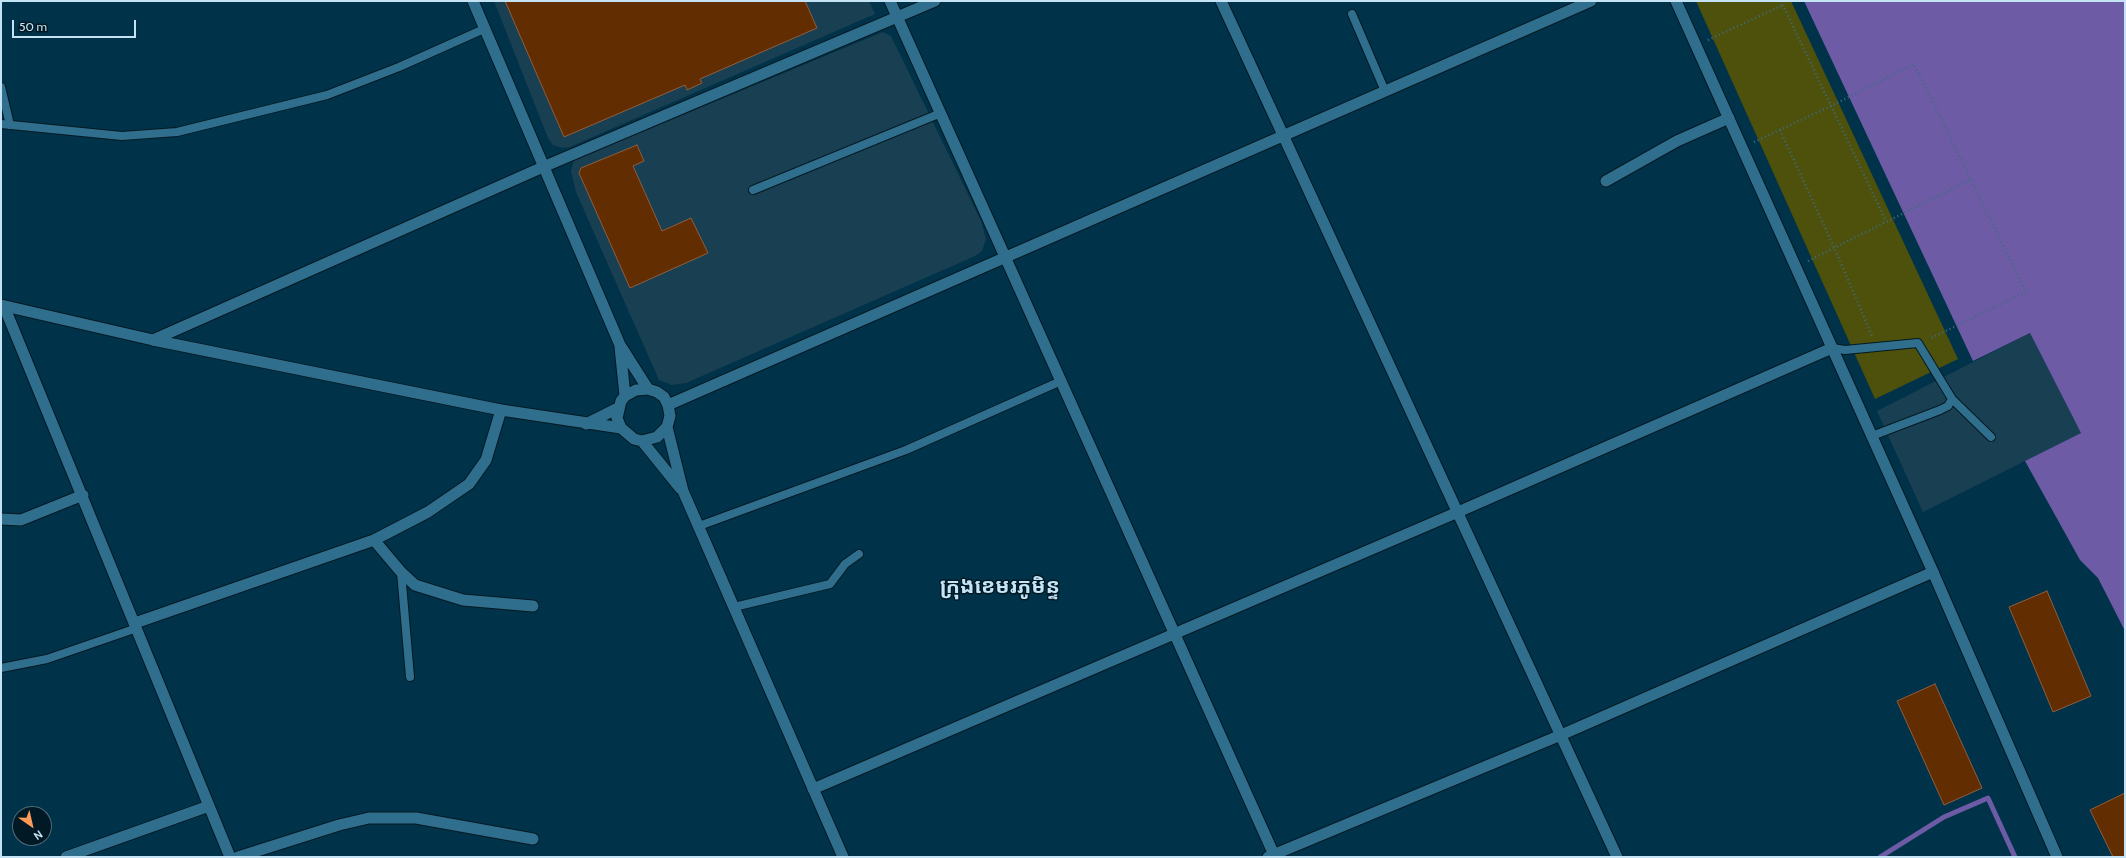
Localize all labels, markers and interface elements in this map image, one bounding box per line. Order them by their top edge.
scale bar [14,12,138,38]
text: 50 m [19,19,47,34]
district label: ក្រុងខេមរភូមិន្ទ [940,574,1060,600]
north arrow [12,806,52,846]
text: N [31,827,45,843]

